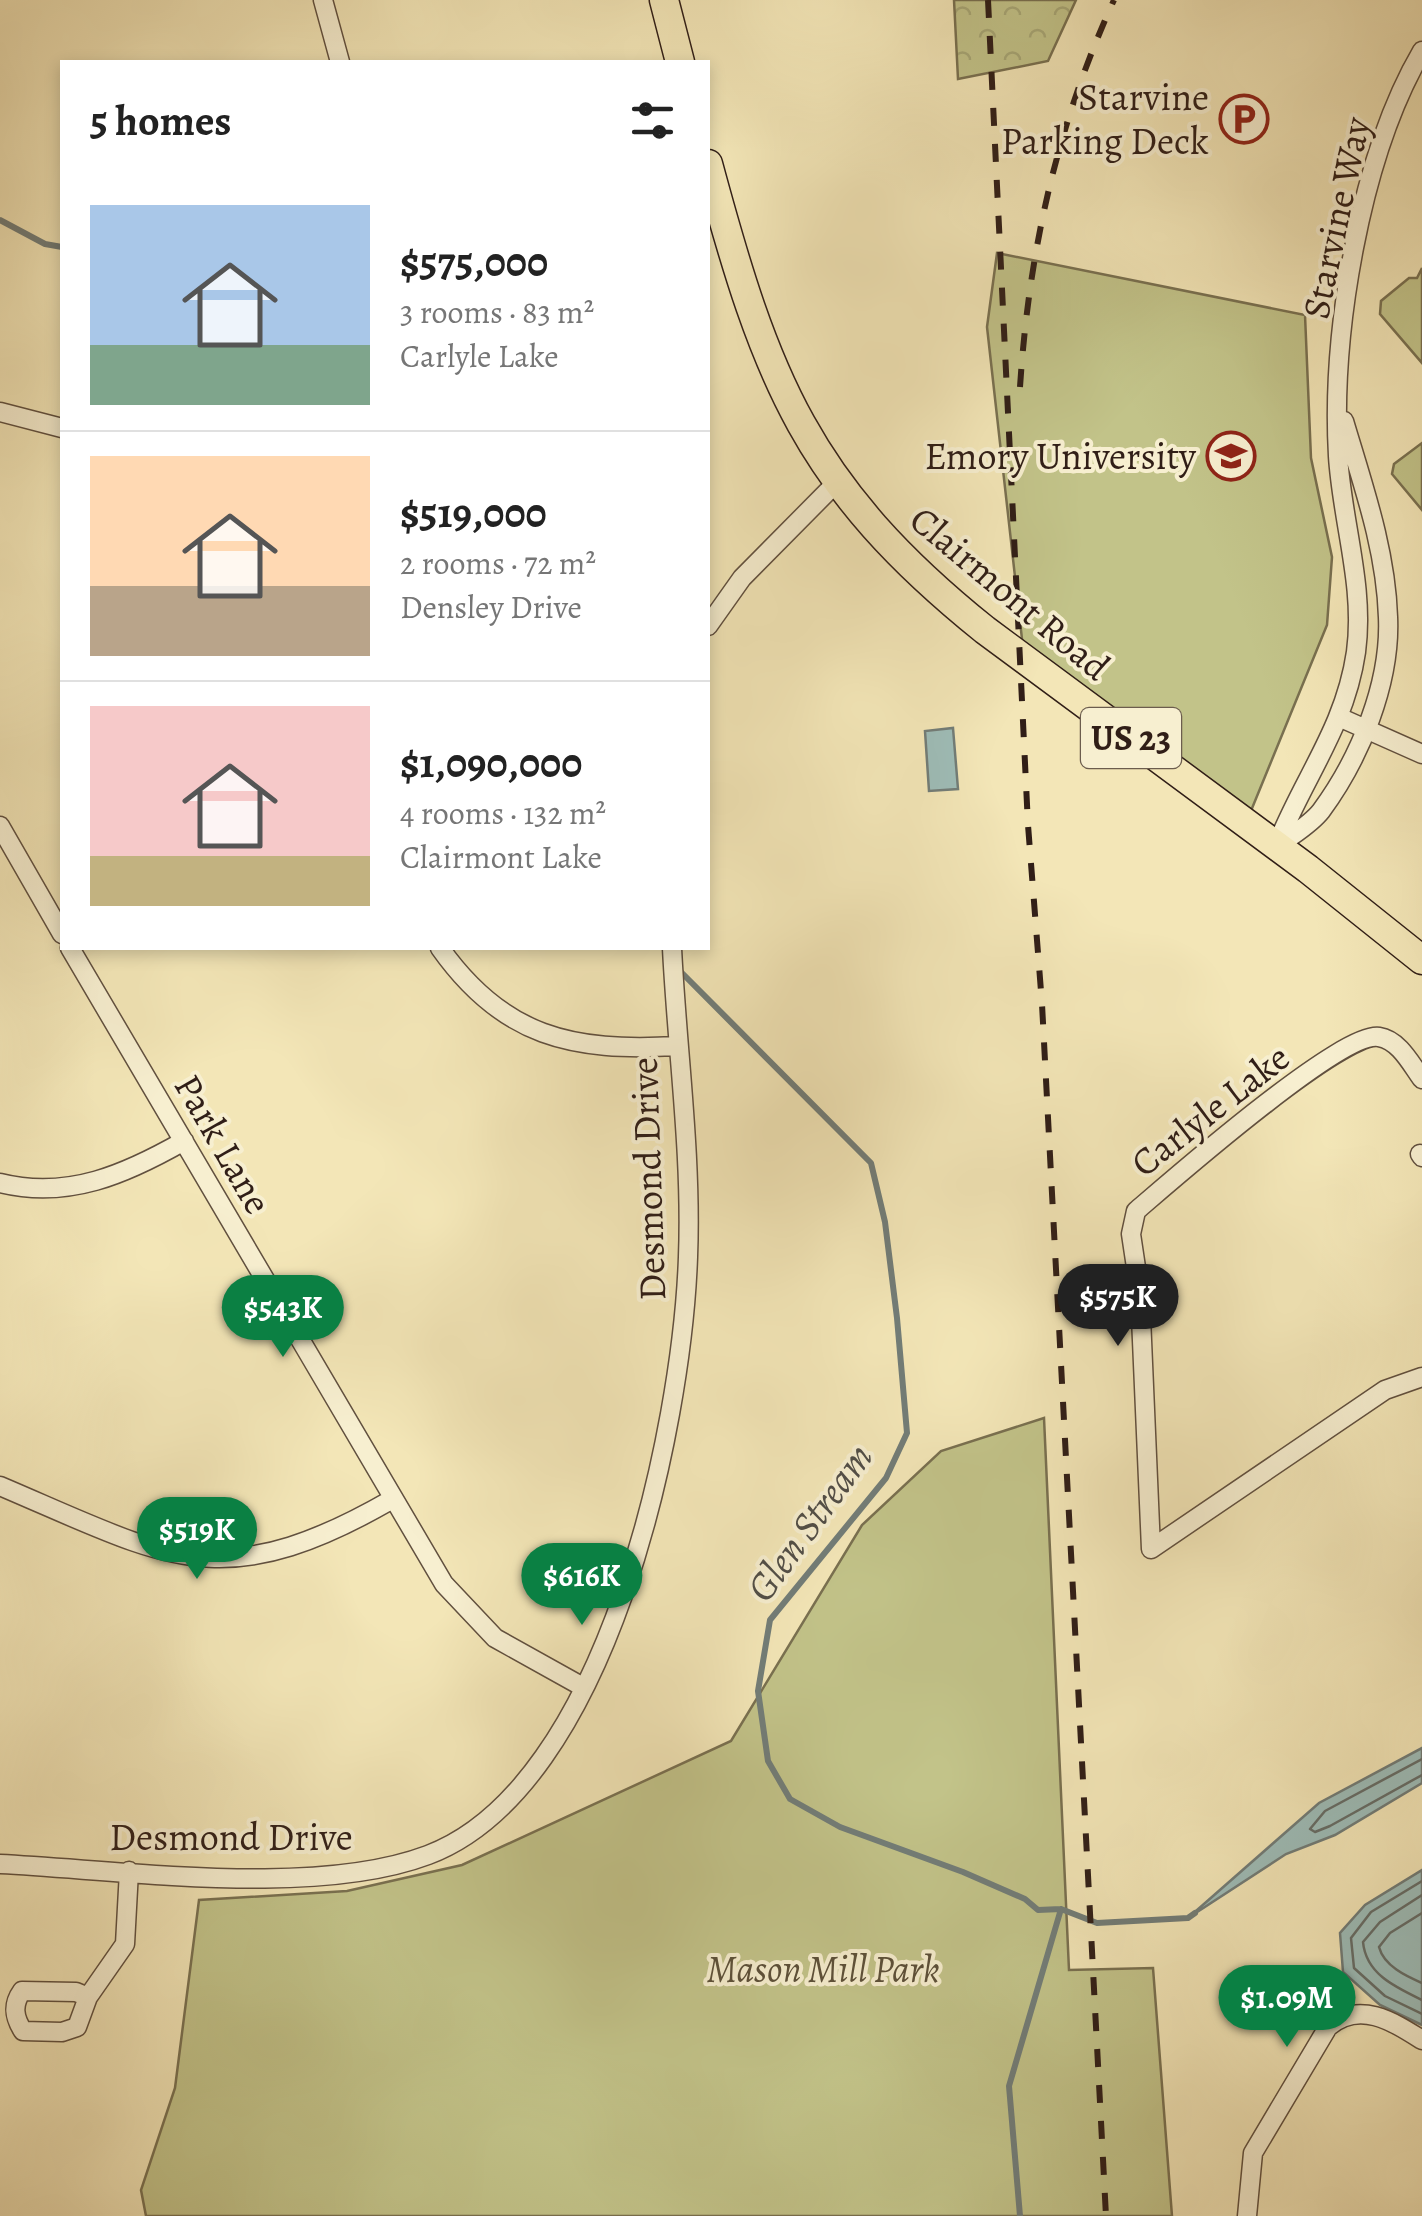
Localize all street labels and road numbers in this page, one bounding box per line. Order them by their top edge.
street label: Starvine Way [1289,111,1383,324]
street label: Clairmont Road [899,494,1122,693]
road number: US 23 [1081,708,1181,768]
street label: Carlyle Lake [1120,1032,1300,1188]
street label: Desmond Drive [618,1056,678,1302]
street label: Park Lane [162,1064,284,1224]
street label: Desmond Drive [109,1811,353,1863]

